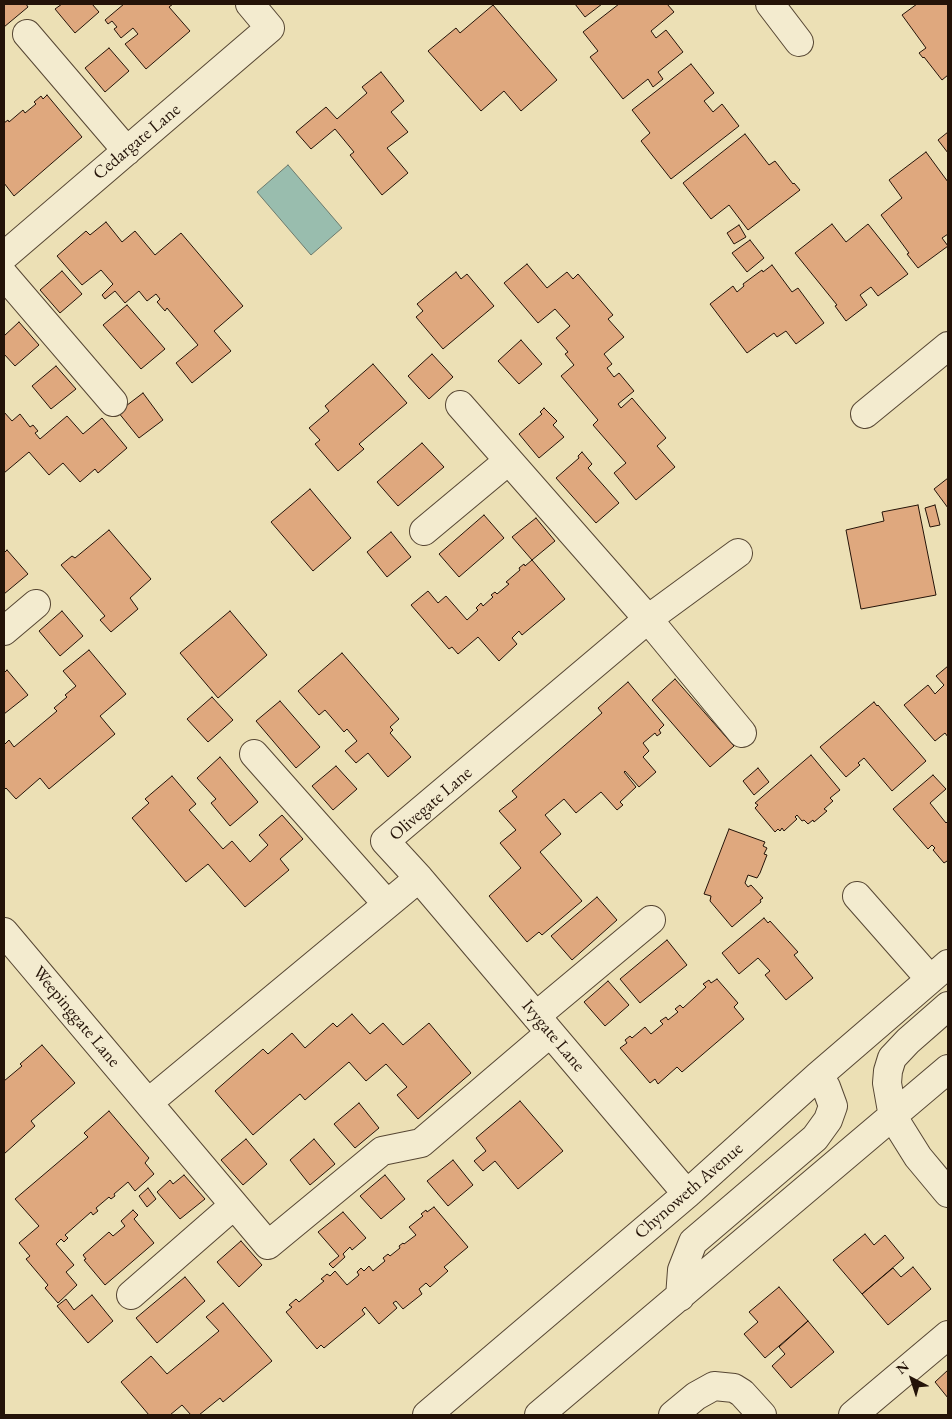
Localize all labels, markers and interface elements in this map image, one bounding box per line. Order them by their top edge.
street label: Cedargate Lane [89,99,185,185]
street label: Olivegate Lane [385,762,477,846]
street label: Weepinggate Lane [28,962,124,1072]
street label: Ivygate Lane [517,996,589,1076]
street label: Chynoweth Avenue [630,1138,748,1244]
north arrow [887,1354,937,1404]
text: N [892,1357,912,1378]

